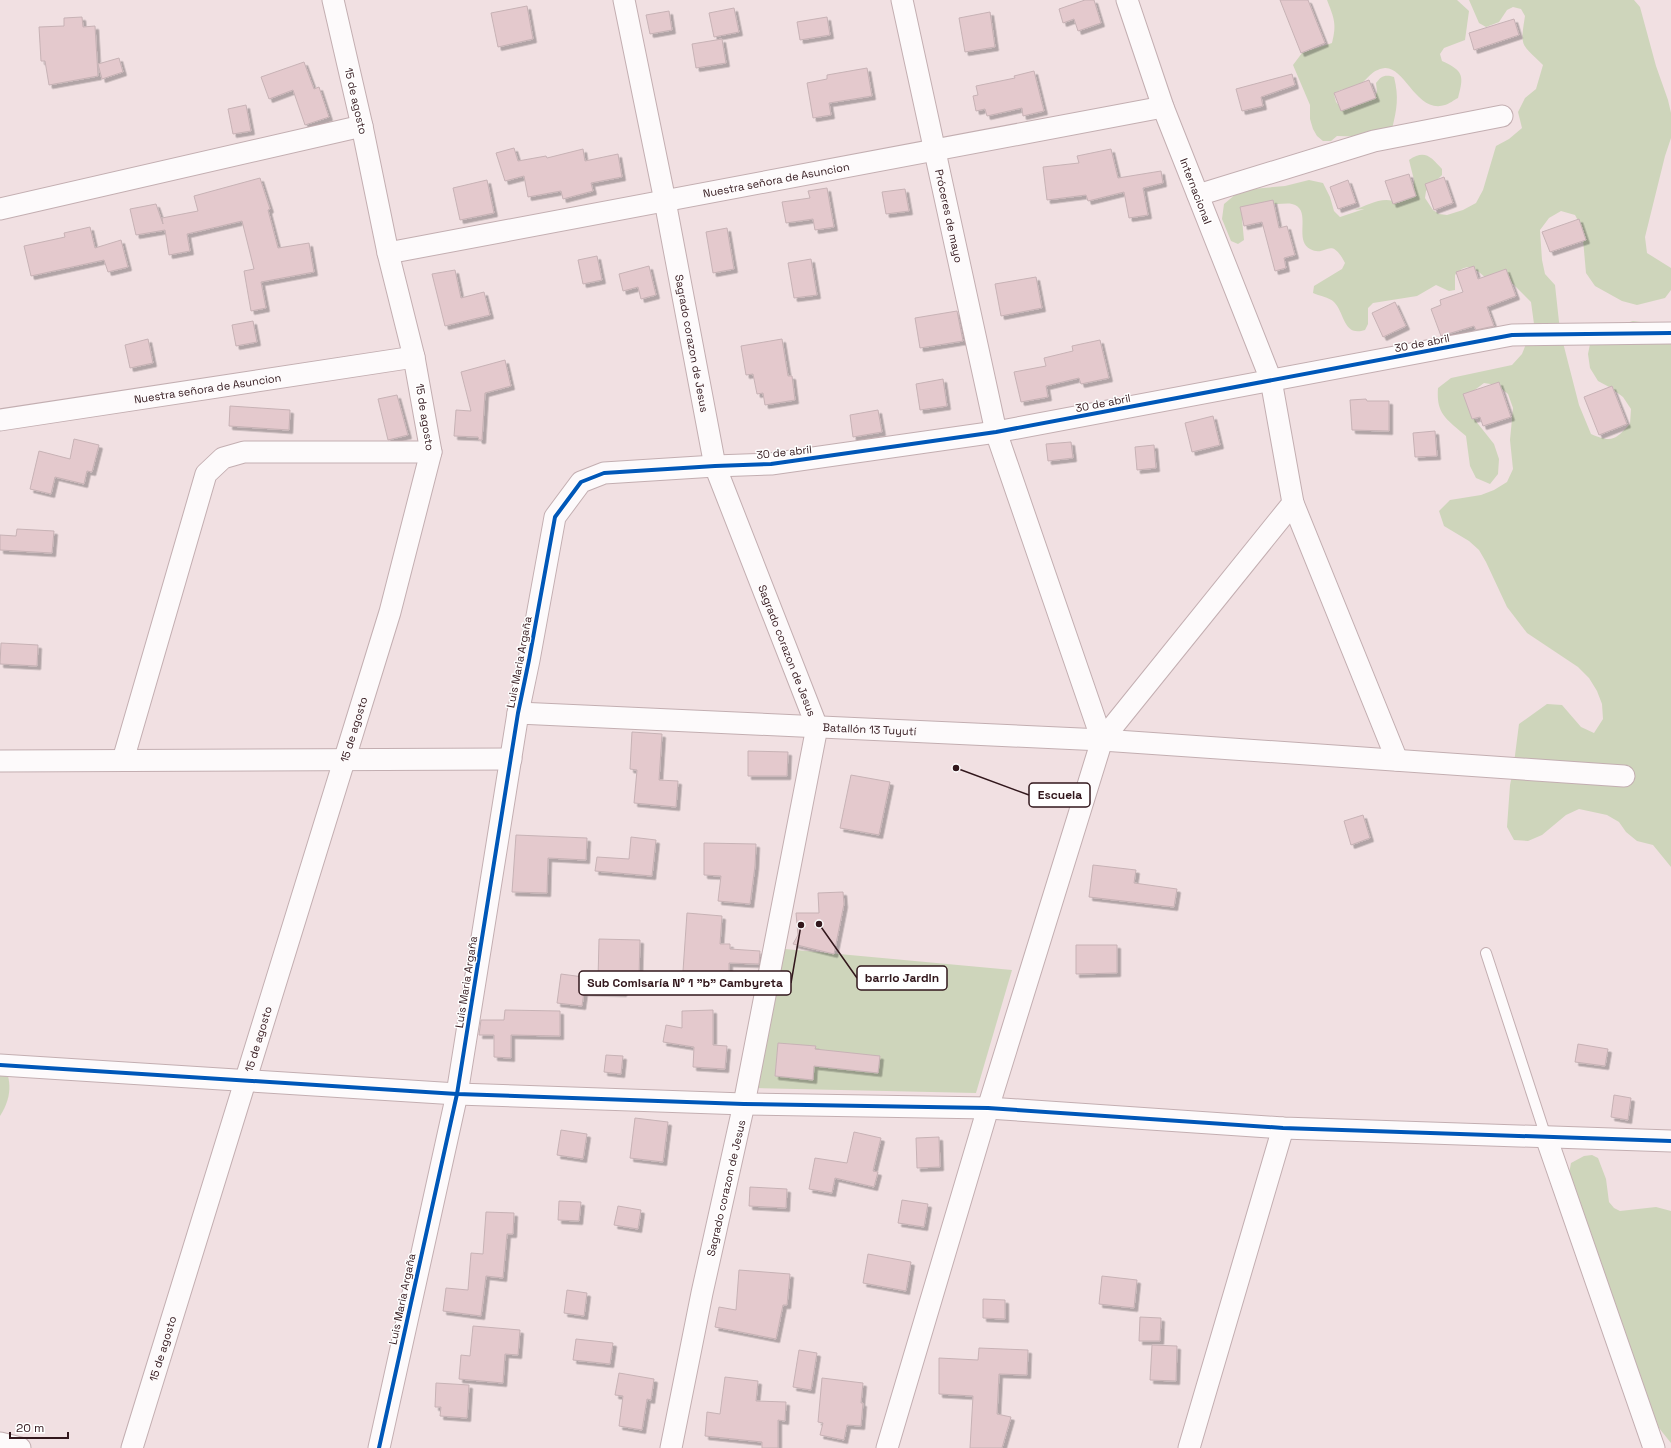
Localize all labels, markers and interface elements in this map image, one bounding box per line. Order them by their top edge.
street label: 15 de agosto [342,66,370,136]
street label: Internacional [1177,156,1215,226]
street label: Nuestra señora de Asuncion [702,159,851,201]
street label: Próceres de mayo [932,168,966,264]
street label: Sagrado corazon de Jesus [672,273,712,414]
street label: 30 de abril [1393,331,1451,355]
street label: Nuestra señora de Asuncion [133,370,282,407]
street label: 15 de agosto [413,382,437,452]
street label: 30 de abril [1074,391,1132,415]
street label: 30 de abril [755,442,813,462]
street label: Sagrado corazon de Jesus [755,583,819,719]
street label: Luis Maria Argaña [503,614,535,709]
street label: 15 de agosto [337,695,371,764]
street label: Batallón 13 Tuyutí [822,720,917,738]
callout: Escuela [1029,783,1090,807]
text: Escuela [1038,787,1082,803]
street label: Luis Maria Argaña [452,934,480,1029]
callout: barrio Jardin [857,966,947,990]
text: barrio Jardin [865,970,939,986]
callout: Sub Comisaría N° 1 "b" Cambyreta [579,971,791,995]
text: Sub Comisaría N° 1 "b" Cambyreta [587,975,783,991]
street label: 15 de agosto [242,1004,275,1074]
street label: Sagrado corazon de Jesus [703,1118,749,1258]
street label: Luis Maria Argaña [385,1251,419,1346]
street label: 15 de agosto [146,1314,179,1383]
scale bar [10,1414,68,1440]
text: 20 m [16,1420,44,1436]

